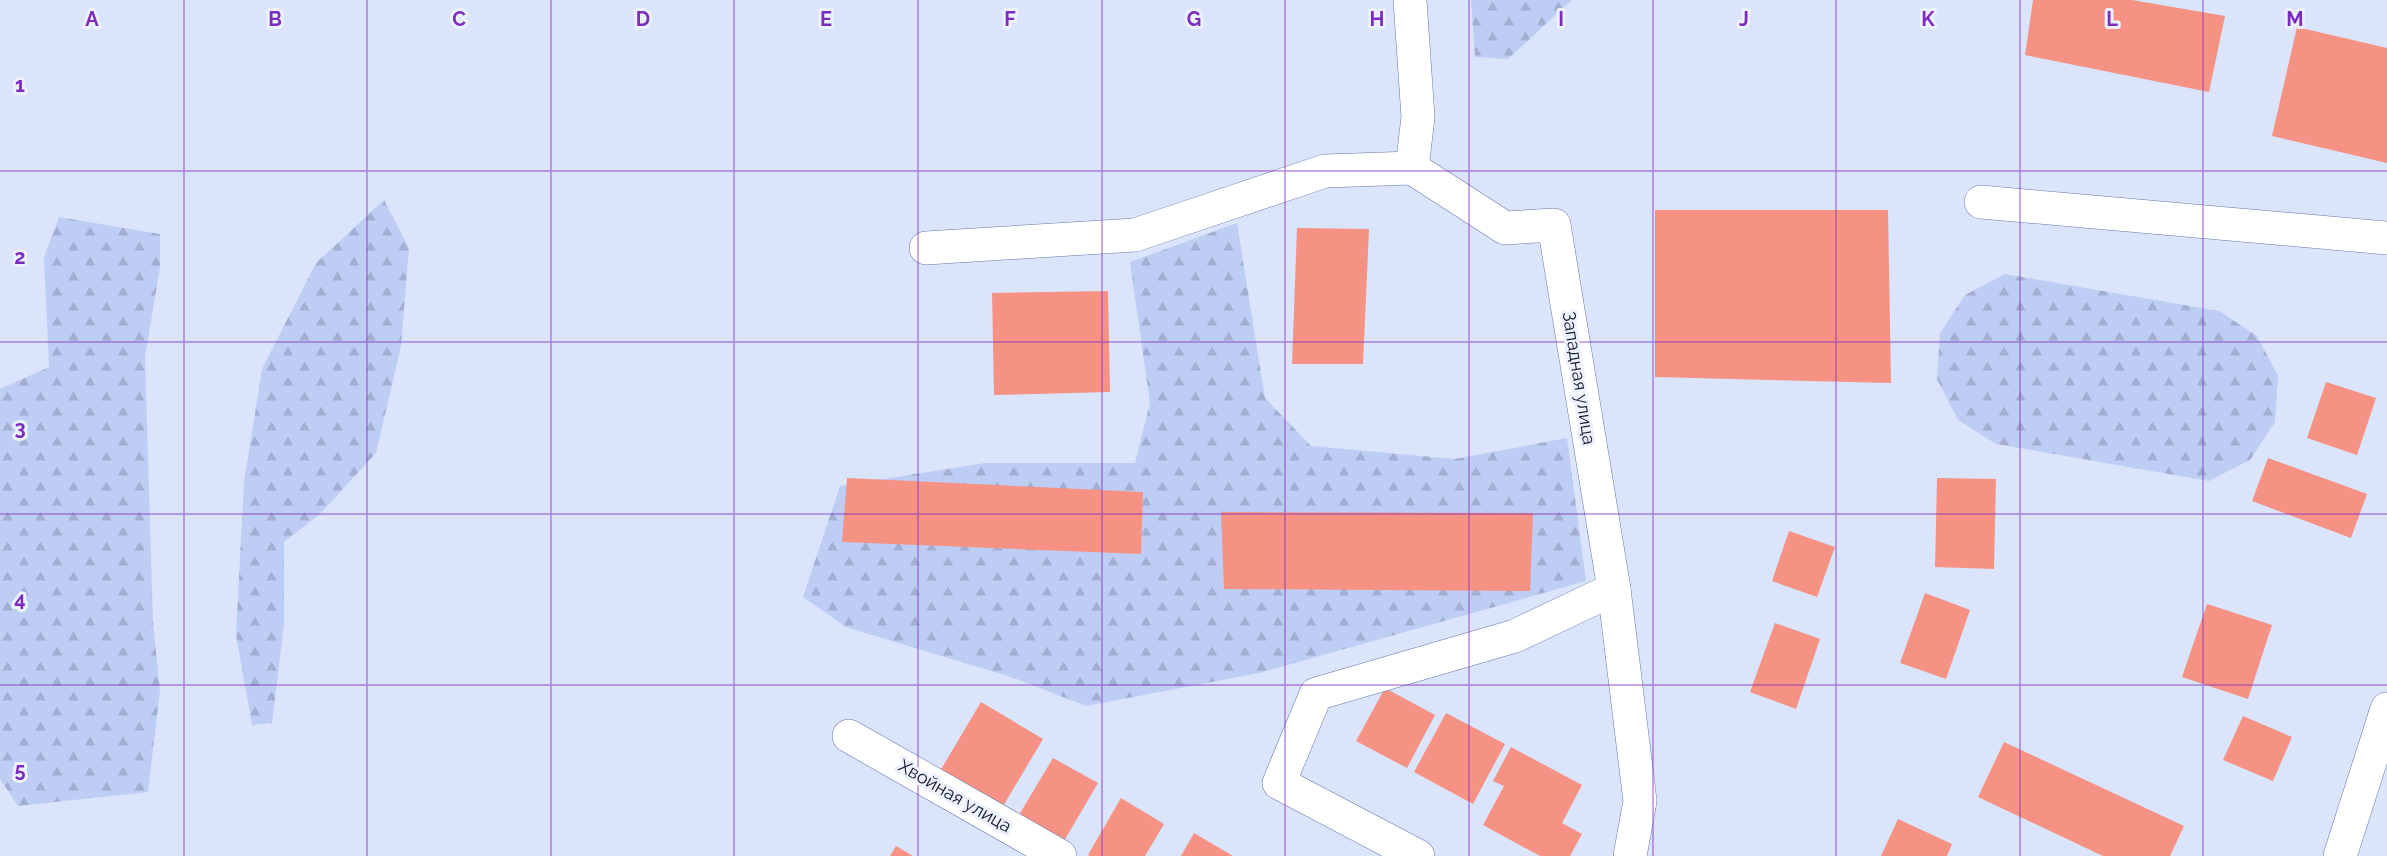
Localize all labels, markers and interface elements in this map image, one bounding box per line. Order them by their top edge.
text: A [85,7,99,31]
text: B [268,7,282,31]
text: C [452,7,466,31]
text: D [636,7,650,31]
text: E [820,7,832,31]
text: F [1004,7,1016,31]
text: G [1187,7,1201,31]
text: H [1370,7,1384,31]
text: I [1558,7,1564,31]
text: J [1739,7,1749,31]
text: K [1921,7,1935,31]
text: L [2106,7,2118,31]
text: M [2286,7,2304,31]
text: 1 [15,73,25,97]
text: 2 [14,245,26,269]
street label: Западная улица [1559,310,1600,446]
text: 3 [14,416,26,440]
text: 4 [14,587,26,611]
street label: Хвойная улица [895,755,1016,836]
text: 5 [14,758,26,782]

